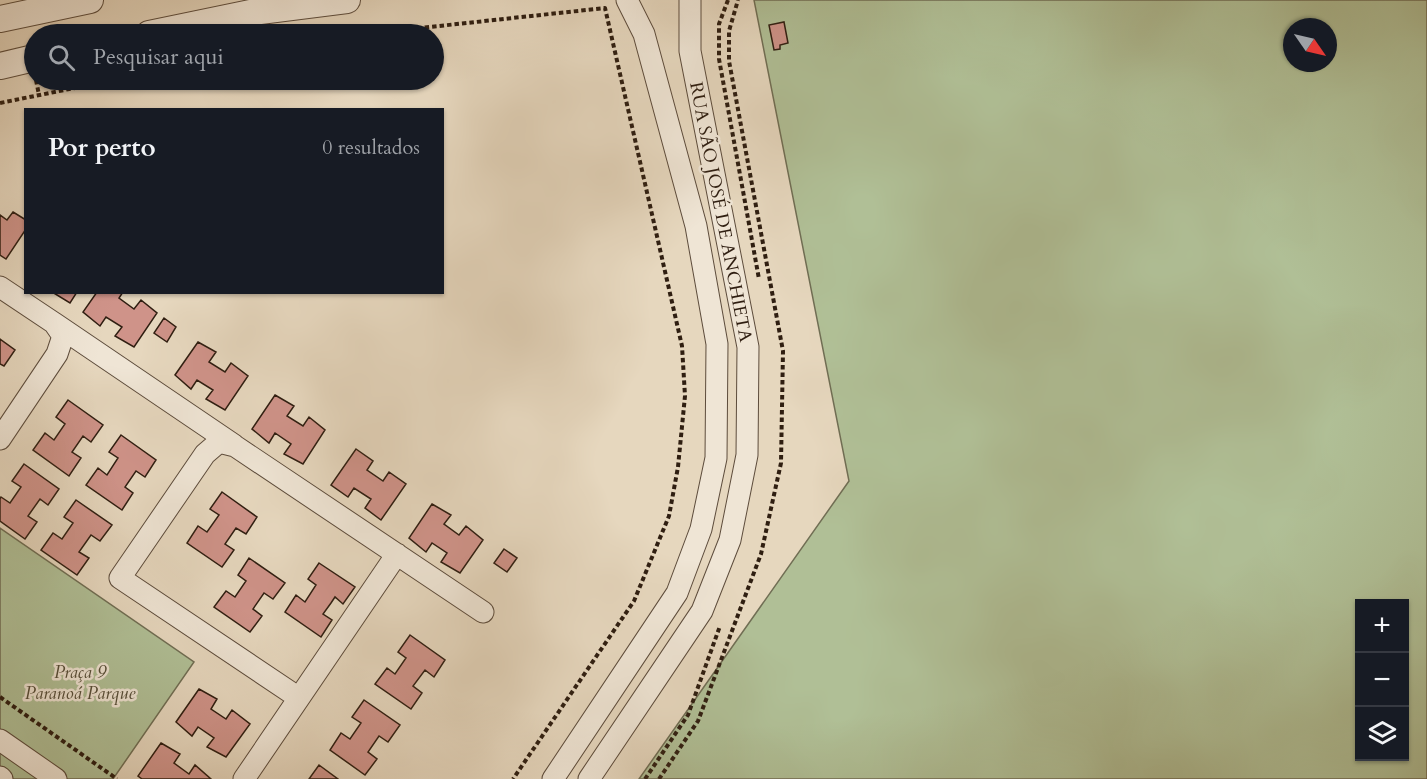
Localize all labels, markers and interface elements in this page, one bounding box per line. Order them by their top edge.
north arrow [1283,18,1337,72]
search box [24,24,444,90]
icon: search [45,41,78,74]
text: Pesquisar aqui [93,42,224,72]
street label: RUA SÃO JOSÉ DE ANCHIETA [683,80,758,344]
text: Por perto [48,130,156,165]
text: 0 resultados [322,134,420,161]
map controls [1355,599,1409,761]
button: + [1355,599,1409,653]
button: − [1355,653,1409,707]
park label: Praça 9 Paranoá Parque [25,660,136,706]
button: layers [1355,707,1409,761]

